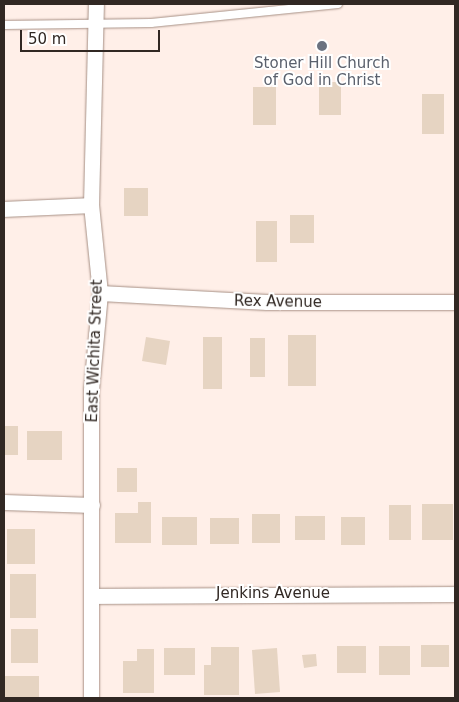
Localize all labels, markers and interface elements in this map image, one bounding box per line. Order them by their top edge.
scale bar [22,20,162,52]
text: 50 m [28,30,66,48]
marker: Stoner Hill Church of God in Christ [316,40,328,52]
place label: Stoner Hill Church of God in Christ [254,54,390,89]
street label: East Wichita Street [84,279,106,423]
street label: Rex Avenue [234,292,322,312]
street label: Jenkins Avenue [216,585,330,603]

